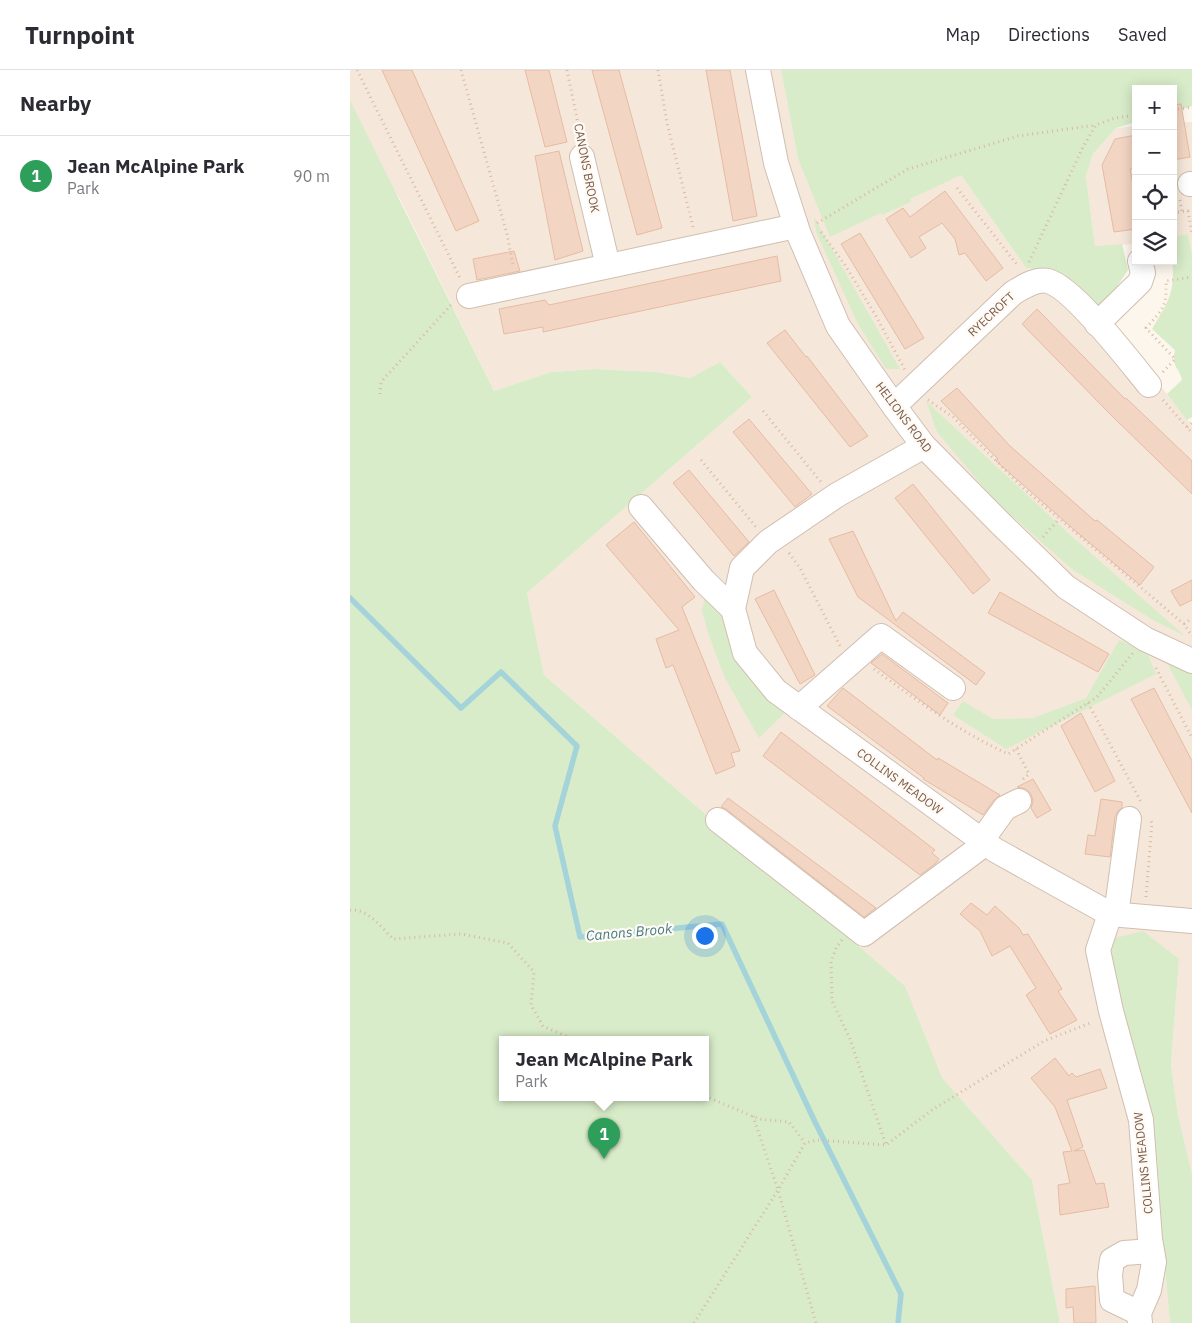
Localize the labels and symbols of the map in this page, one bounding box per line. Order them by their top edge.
street label: CANONS BROOK [571,122,603,214]
street label: RYECROFT [965,288,1018,339]
street label: HELIONS ROAD [873,379,935,455]
street label: COLLINS MEADOW [854,745,946,817]
water label: Canons Brook [585,919,674,945]
your location [692,923,718,949]
street label: COLLINS MEADOW [1130,1111,1156,1215]
pin: 1 [588,1118,620,1159]

